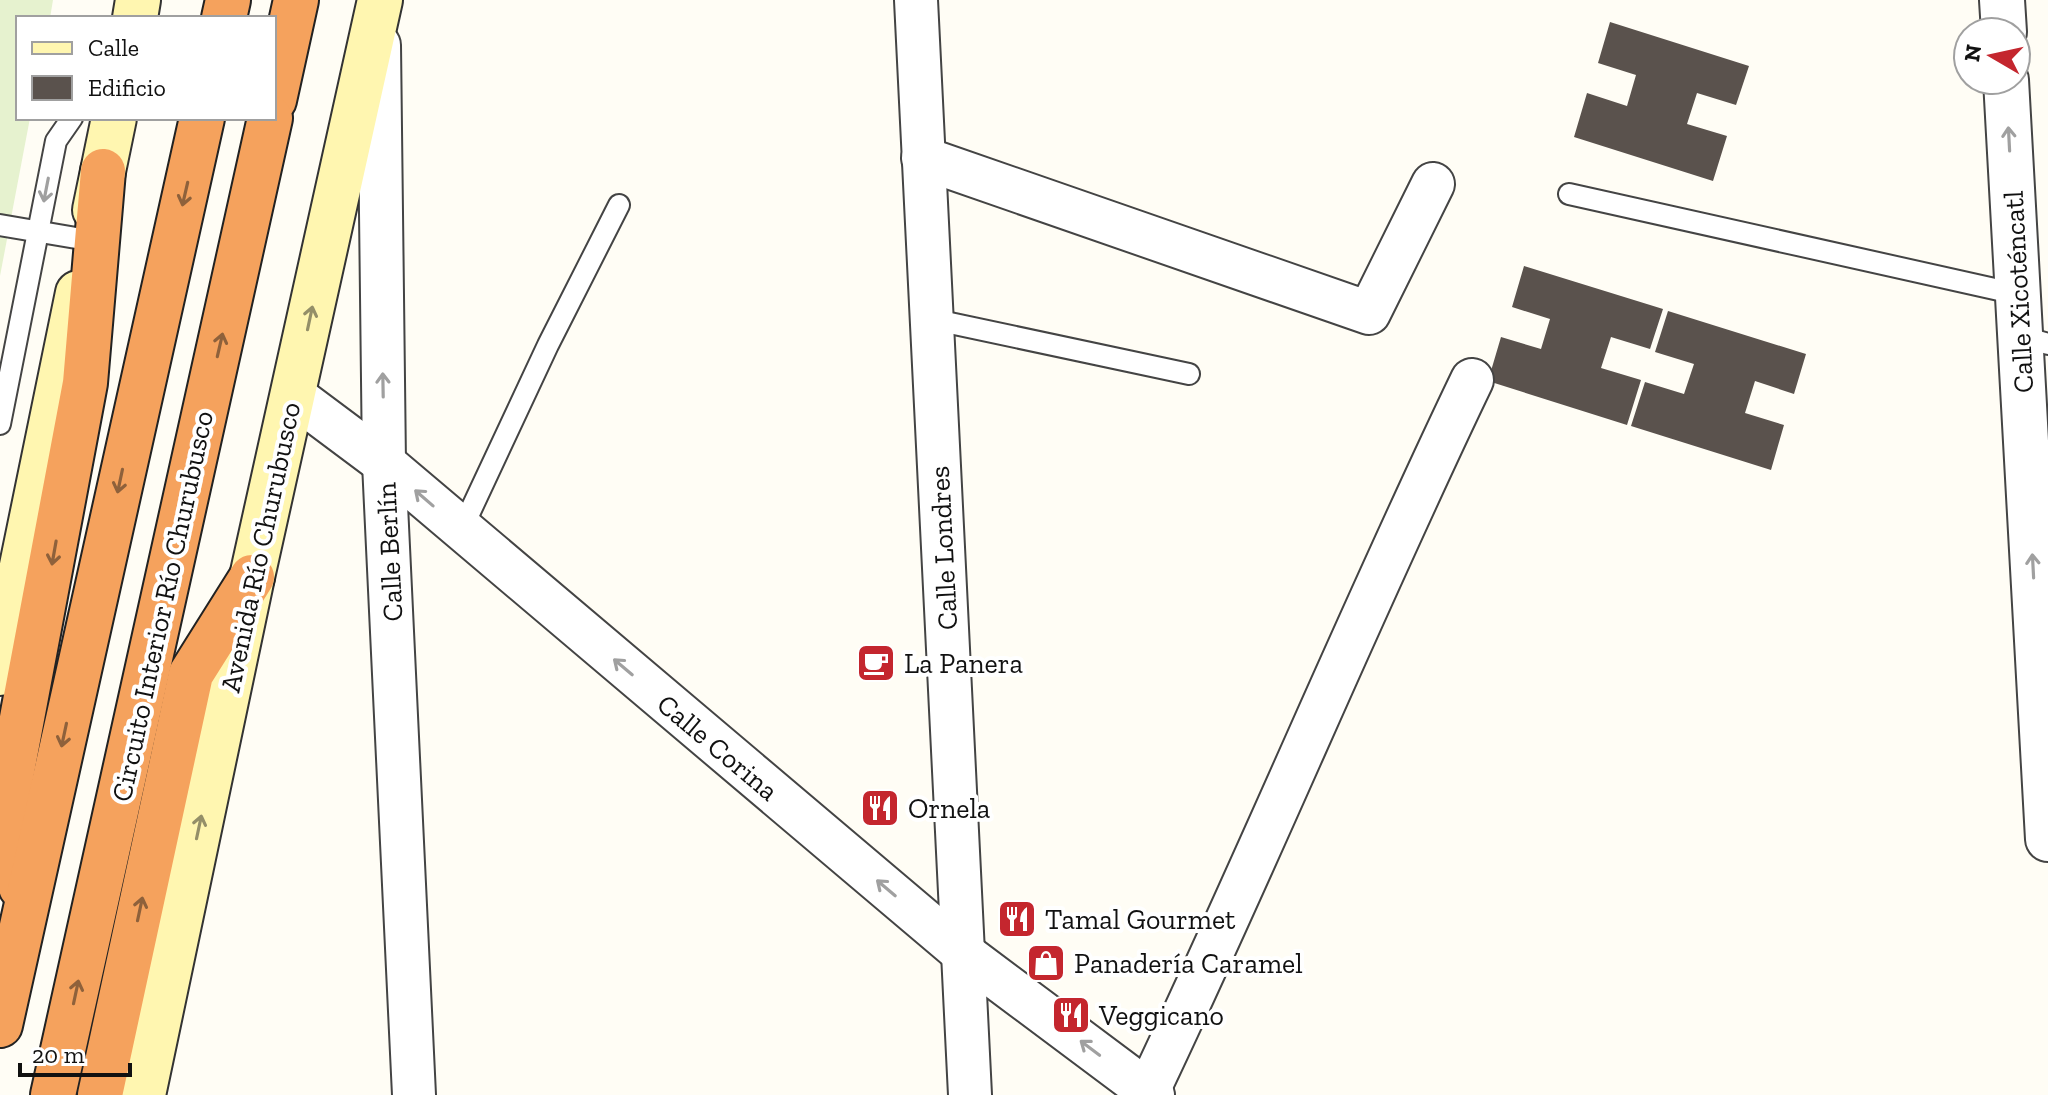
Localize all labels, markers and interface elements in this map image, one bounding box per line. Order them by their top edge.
legend [16,16,276,120]
north arrow [1952,16,2032,96]
text: Calle [88,33,139,62]
text: N [1958,42,1987,63]
text: Edificio [88,73,166,102]
one-way arrow [2002,126,2017,153]
one-way arrow [38,177,53,202]
one-way arrow [176,181,191,206]
street label: Calle Xicoténcatl [1997,190,2040,394]
one-way arrow [303,306,318,332]
one-way arrow [213,333,228,358]
one-way arrow [376,372,391,399]
street label: Avenida Río Churubusco [214,399,307,695]
street label: Circuito Interior Río Churubusco [105,408,220,804]
street label: Calle Londres [923,465,964,631]
one-way arrow [112,468,127,493]
street label: Calle Berlín [369,482,410,622]
one-way arrow [415,490,435,508]
one-way arrow [45,540,60,565]
one-way arrow [2025,553,2040,580]
cafe icon: La Panera [855,642,897,684]
place label: La Panera [904,647,1024,680]
one-way arrow [613,658,633,676]
street label: Calle Corina [651,687,785,808]
one-way arrow [56,722,71,747]
restaurant icon: Ornela [859,787,901,829]
place label: Ornela [908,792,991,825]
one-way arrow [193,815,208,840]
one-way arrow [876,879,896,897]
one-way arrow [133,897,148,923]
restaurant icon: Tamal Gourmet [996,898,1038,940]
place label: Tamal Gourmet [1045,903,1236,936]
shop icon: Panadería Caramel [1025,942,1067,984]
place label: Panadería Caramel [1074,947,1303,980]
one-way arrow [69,979,84,1005]
restaurant icon: Veggicano [1050,994,1092,1036]
place label: Veggicano [1098,999,1224,1032]
scale bar [20,1027,130,1077]
text: 20 m [32,1040,85,1069]
one-way arrow [1080,1040,1102,1057]

